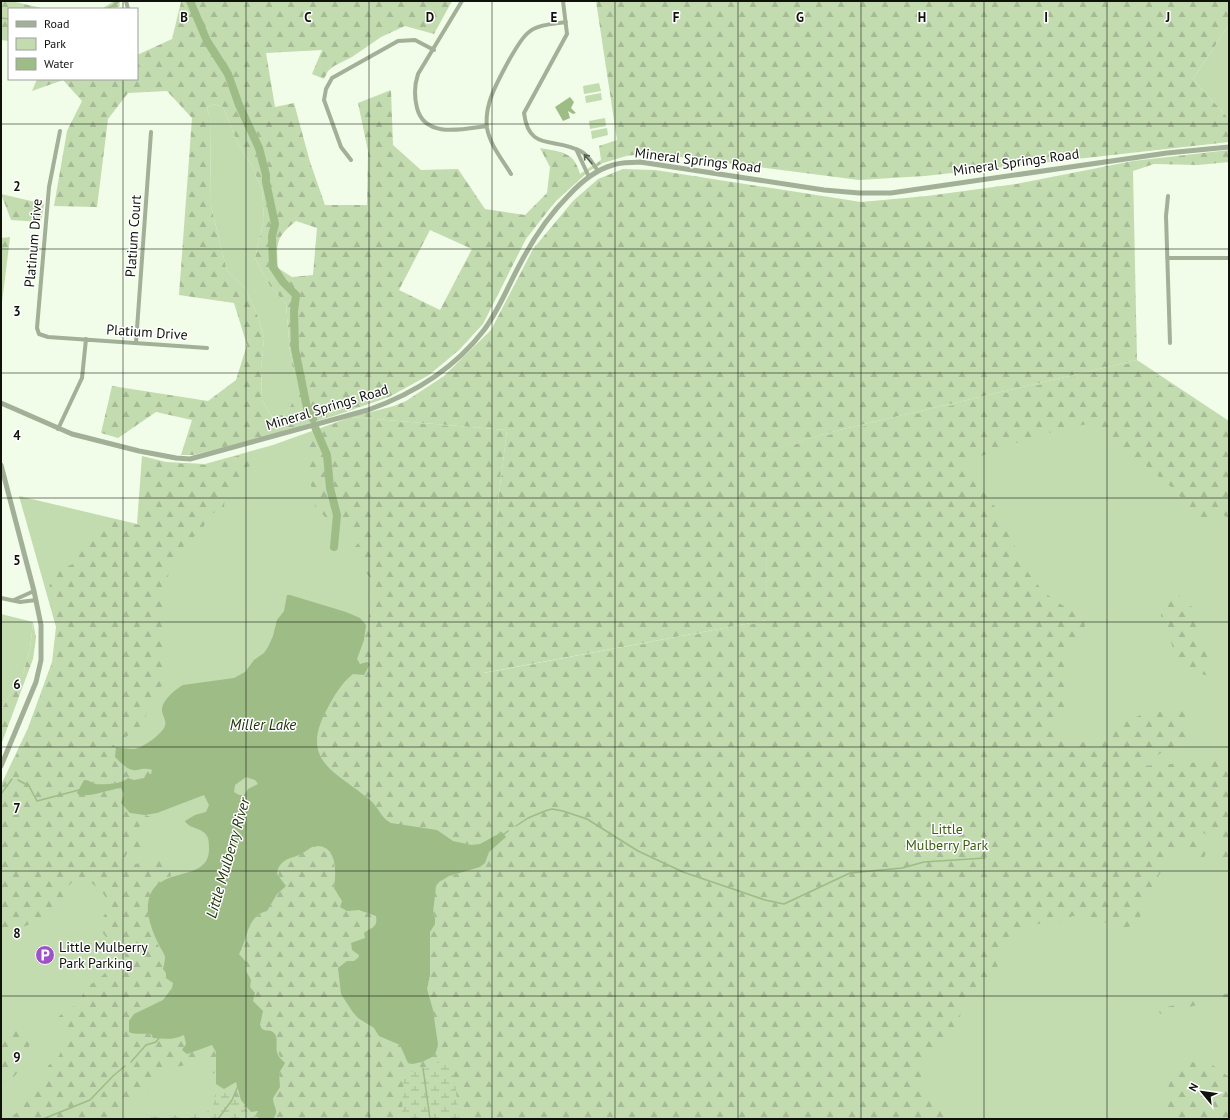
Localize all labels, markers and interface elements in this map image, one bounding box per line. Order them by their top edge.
legend [8,8,138,80]
text: B [180,9,188,26]
text: C [304,9,312,26]
text: D [426,9,434,26]
text: E [551,9,558,26]
text: F [673,9,680,26]
text: G [796,9,804,26]
text: H [918,9,926,26]
text: I [1044,9,1048,26]
text: J [1165,9,1170,26]
text: Road [44,16,69,31]
text: Park [44,36,66,51]
text: Water [44,56,74,71]
street label: Mineral Springs Road [634,143,762,177]
street label: Mineral Springs Road [952,144,1080,180]
one-way arrow [584,154,593,164]
text: 2 [13,178,21,195]
street label: Platium Court [121,194,145,278]
street label: Platinum Drive [20,198,46,288]
text: 3 [13,303,21,320]
street label: Platium Drive [106,320,188,344]
street label: Mineral Springs Road [264,380,390,434]
text: 4 [13,427,21,444]
text: 5 [13,552,21,569]
text: 6 [13,676,21,693]
water label: Miller Lake [230,715,296,734]
water label: Little Mulberry River [201,795,254,920]
text: 7 [13,800,21,817]
park label: Little Mulberry Park [906,820,988,854]
text: 8 [13,925,21,942]
place label: Little Mulberry Park Parking [59,938,148,972]
parking icon: Little Mulberry Park Parking [34,944,56,966]
text: 9 [13,1049,21,1066]
north arrow [1182,1072,1222,1112]
text: N [1185,1081,1201,1094]

